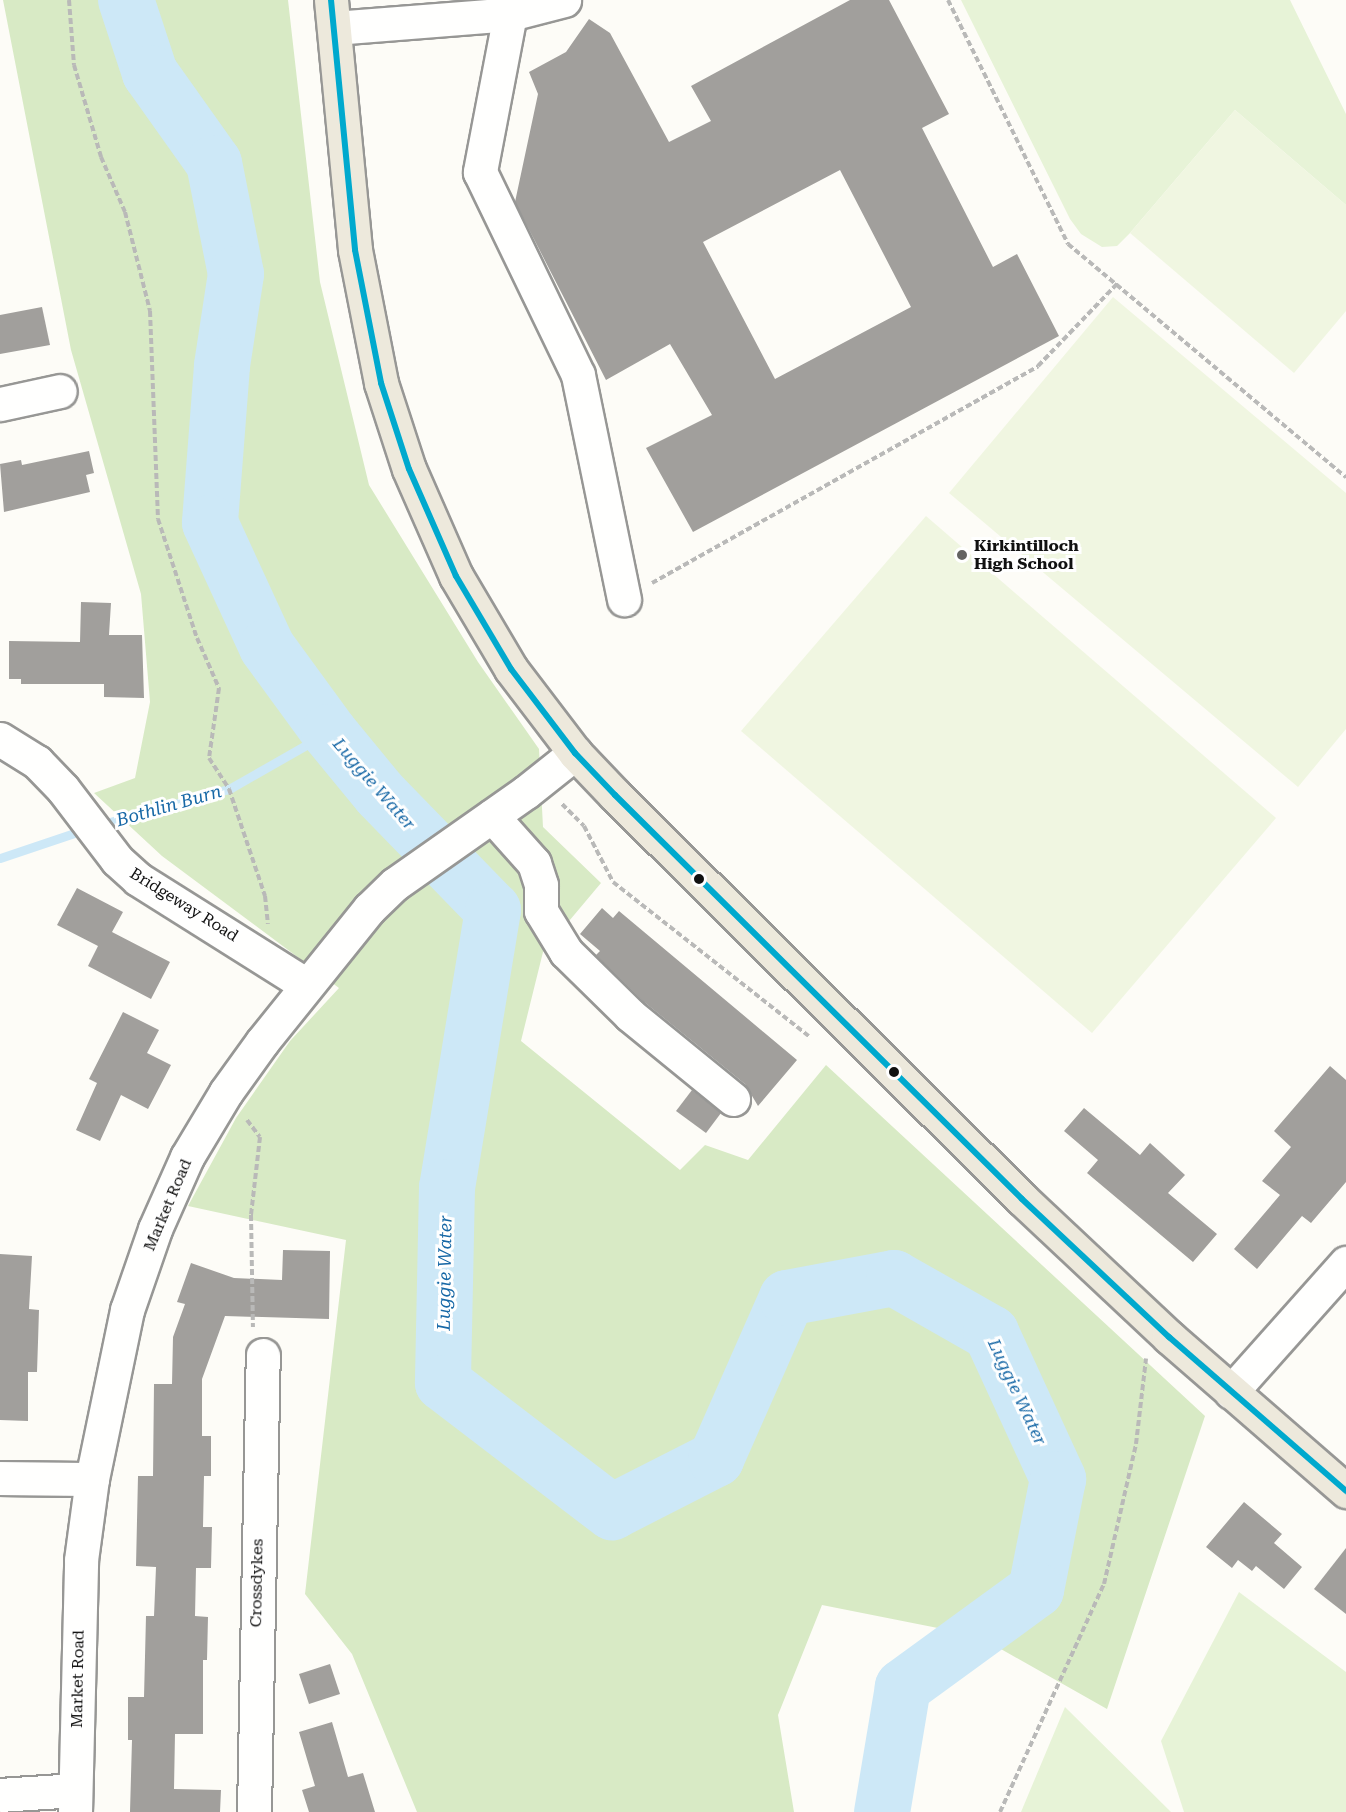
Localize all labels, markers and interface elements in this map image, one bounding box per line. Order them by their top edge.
place label: Kirkintilloch High School [974,536,1079,574]
marker: Kirkintilloch High School [955,548,969,562]
water label: Luggie Water [328,733,420,835]
water label: Bothlin Burn [114,781,224,831]
street label: Bridgeway Road [126,864,242,946]
unlabelled marker [693,873,705,885]
unlabelled marker [888,1066,900,1078]
street label: Market Road [140,1156,196,1254]
water label: Luggie Water [433,1215,457,1331]
water label: Luggie Water [983,1335,1051,1449]
street label: Crossdykes [247,1539,267,1627]
street label: Market Road [68,1630,88,1728]

